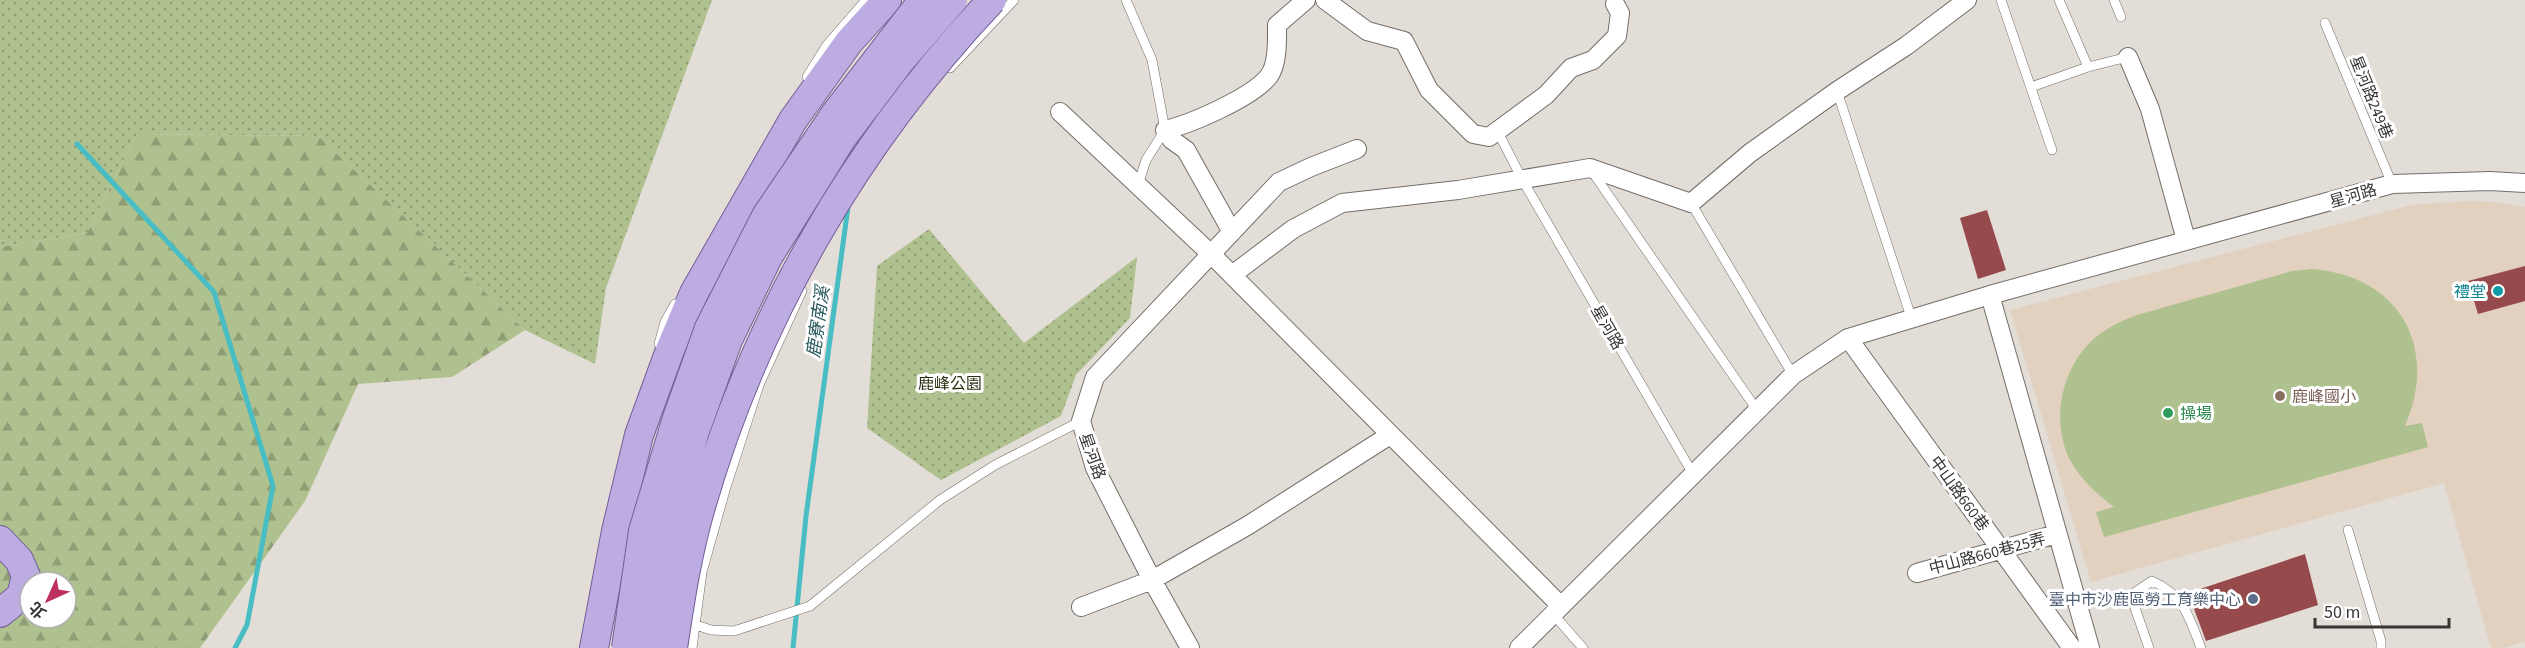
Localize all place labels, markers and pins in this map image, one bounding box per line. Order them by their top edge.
place label: 禮堂 [2454,281,2486,303]
marker: 禮堂 [2491,284,2505,298]
place label: 鹿峰國小 [2292,386,2356,408]
marker: 鹿峰國小 [2273,389,2287,403]
place label: 操場 [2180,403,2212,425]
marker: 操場 [2161,406,2175,420]
place label: 臺中市沙鹿區勞工育樂中心 [2049,589,2241,611]
marker: 臺中市沙鹿區勞工育樂中心 [2246,592,2260,606]

